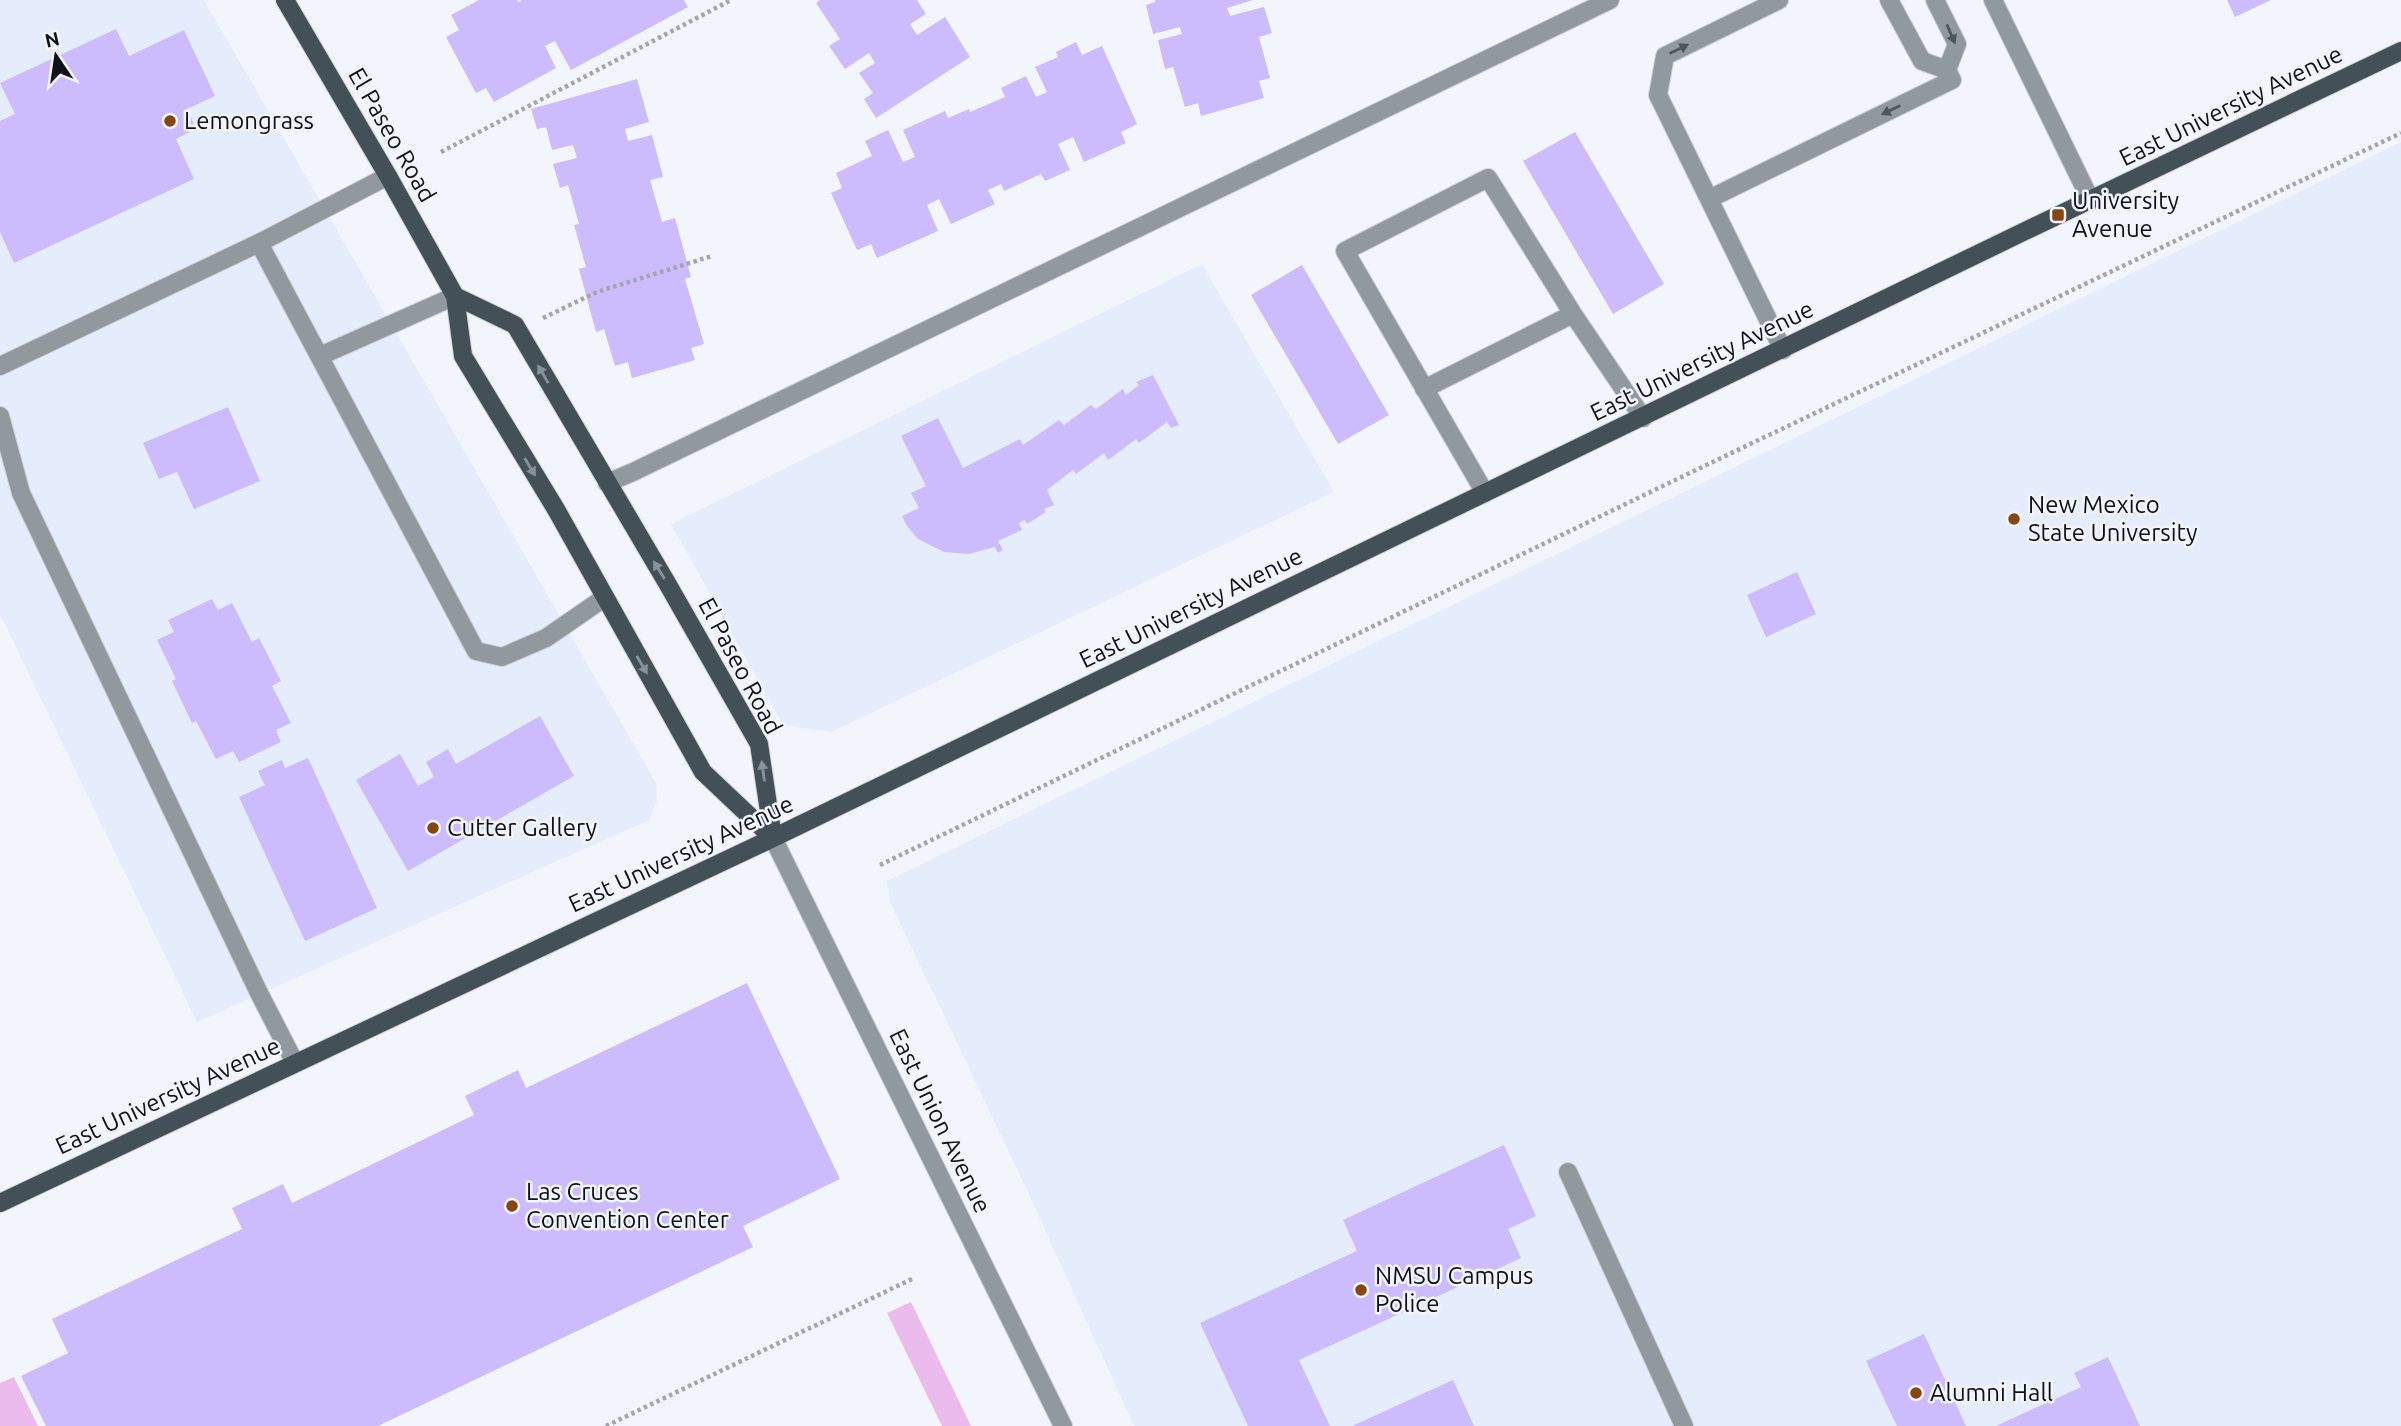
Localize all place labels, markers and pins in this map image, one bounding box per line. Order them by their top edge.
place label: Lemongrass [184,107,314,134]
marker: Lemongrass [162,113,178,129]
place label: University Avenue [2072,187,2180,242]
marker: University Avenue [2050,207,2066,223]
place label: New Mexico State University [2028,491,2198,546]
marker: New Mexico State University [2006,511,2022,527]
place label: Cutter Gallery [447,814,598,841]
marker: Cutter Gallery [425,820,441,836]
place label: Las Cruces Convention Center [526,1178,729,1233]
marker: Las Cruces Convention Center [504,1198,520,1214]
place label: NMSU Campus Police [1375,1262,1533,1317]
marker: NMSU Campus Police [1353,1282,1369,1298]
place label: Alumni Hall [1930,1379,2053,1406]
marker: Alumni Hall [1908,1385,1924,1401]

